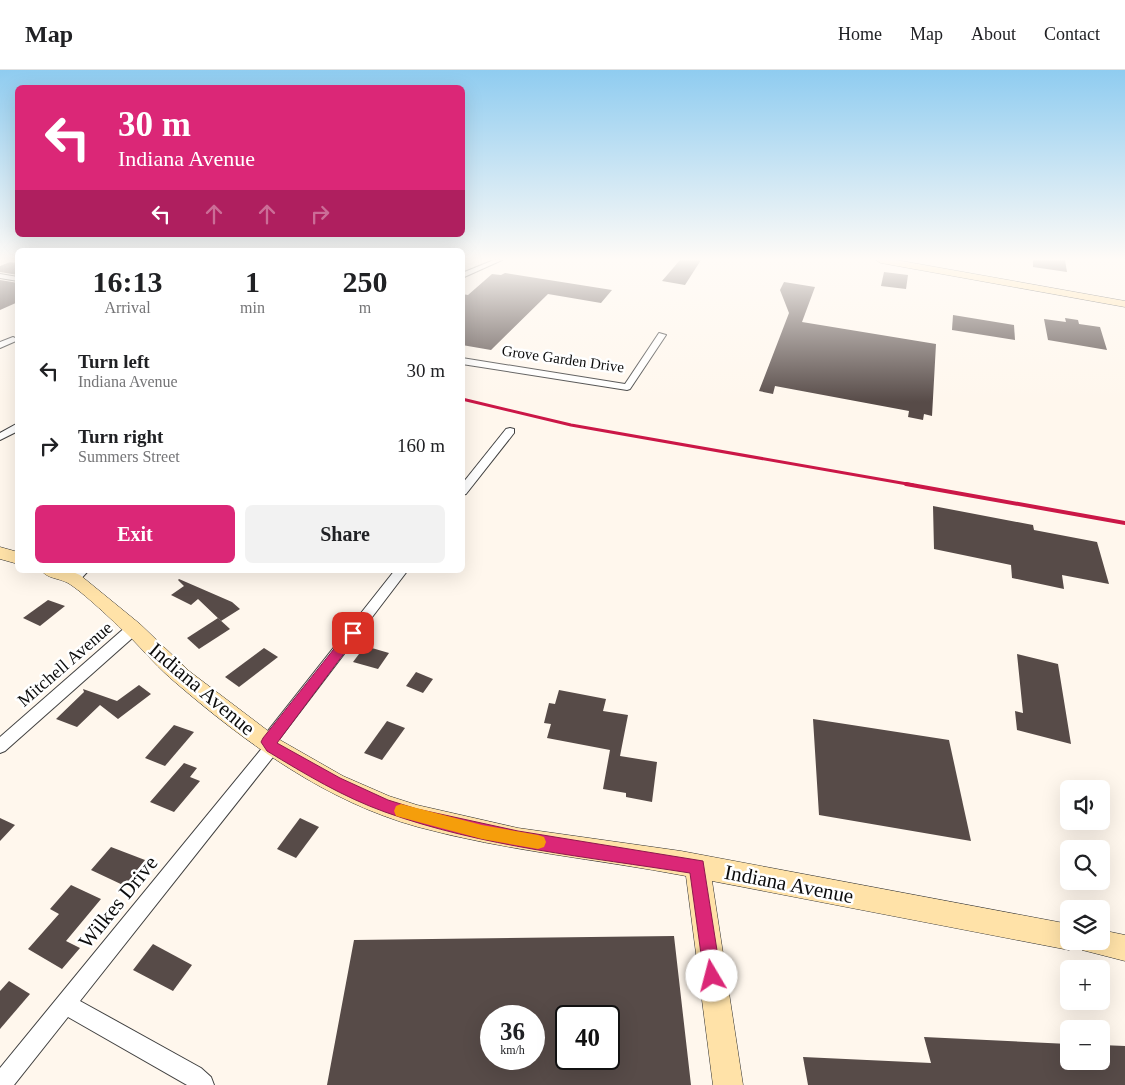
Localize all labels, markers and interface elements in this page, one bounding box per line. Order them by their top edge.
text: Map [25,21,73,47]
text: Home [838,24,882,44]
text: Map [910,24,943,44]
text: About [971,24,1016,44]
text: Contact [1044,24,1100,44]
icon: left [35,105,100,170]
text: 30 m [118,105,191,144]
text: Indiana Avenue [118,146,255,171]
icon: left [147,200,175,228]
icon: ahead [200,200,228,228]
icon: ahead [253,200,281,228]
icon: right [306,200,334,228]
text: 16:13 [93,265,163,298]
text: 1 [245,265,260,298]
text: 250 [342,265,387,298]
text: Arrival [104,299,151,316]
text: min [240,299,265,316]
text: m [359,299,371,316]
street label: Grove Garden Drive [501,342,625,376]
text: Turn left [78,351,150,372]
icon: left [35,357,63,385]
text: 30 m [406,360,445,381]
text: Indiana Avenue [78,373,178,390]
text: Turn right [78,426,163,447]
icon: right [35,432,63,460]
text: 160 m [397,435,445,456]
text: Summers Street [78,448,180,465]
button: Exit [35,505,235,563]
button: Share [245,505,445,563]
pin [332,612,374,654]
street label: Mitchell Avenue [13,617,117,711]
icon: arrive [339,619,367,647]
street label: Indiana Avenue [144,638,260,740]
map controls [1060,780,1110,1070]
button: sound [1060,780,1110,830]
button: search [1060,840,1110,890]
street label: Wilkes Drive [74,851,162,953]
street label: Indiana Avenue [723,860,855,908]
button: layers [1060,900,1110,950]
position arrow [685,949,737,1001]
button: + [1060,960,1110,1010]
speed limit sign: 40 [555,1005,620,1070]
text: 36 [500,1018,525,1045]
button: − [1060,1020,1110,1070]
text: km/h [500,1043,525,1057]

